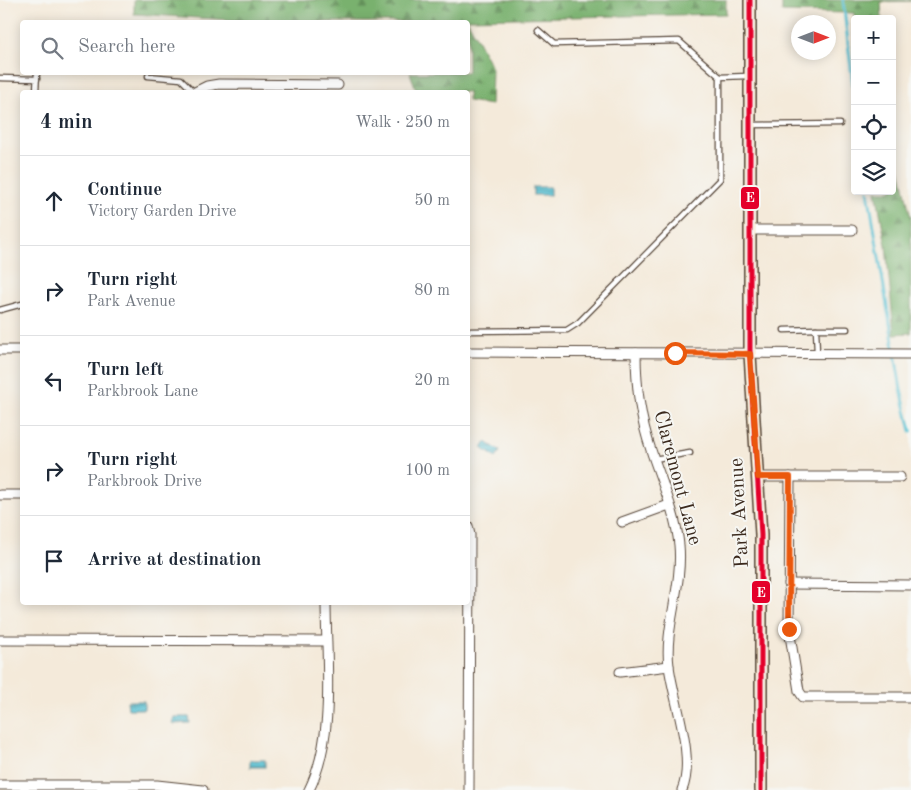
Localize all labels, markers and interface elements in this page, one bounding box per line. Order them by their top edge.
north arrow [791,15,836,60]
map controls [851,15,896,195]
button: + [851,15,896,60]
search box [20,20,470,75]
icon: search [38,34,66,62]
text: Search here [78,38,175,57]
button: − [851,60,896,105]
button: locate [851,105,896,150]
text: 4 min [40,112,93,133]
text: Walk · 250 m [355,115,450,131]
button: layers [851,150,896,195]
text: Continue [87,181,162,200]
line badge: E [740,186,760,210]
icon: ahead [40,187,68,215]
text: E [745,191,755,205]
text: 50 m [414,193,450,209]
text: Victory Garden Drive [87,204,236,220]
text: Turn right [87,271,177,290]
icon: right [40,277,68,305]
text: 80 m [414,283,450,299]
text: Park Avenue [87,294,175,310]
route start [664,342,687,365]
text: Turn left [87,361,164,380]
icon: left [40,367,68,395]
text: 20 m [414,373,450,389]
text: Parkbrook Lane [87,384,198,400]
street label: Claremont Lane [649,408,705,548]
text: Turn right [87,451,177,470]
icon: right [40,457,68,485]
street label: Park Avenue [727,457,753,569]
text: 100 m [405,463,450,479]
text: Parkbrook Drive [87,474,202,490]
icon: arrive [40,547,68,575]
text: Arrive at destination [87,551,261,570]
line badge: E [751,580,771,604]
text: E [756,586,766,600]
route end [778,618,801,641]

